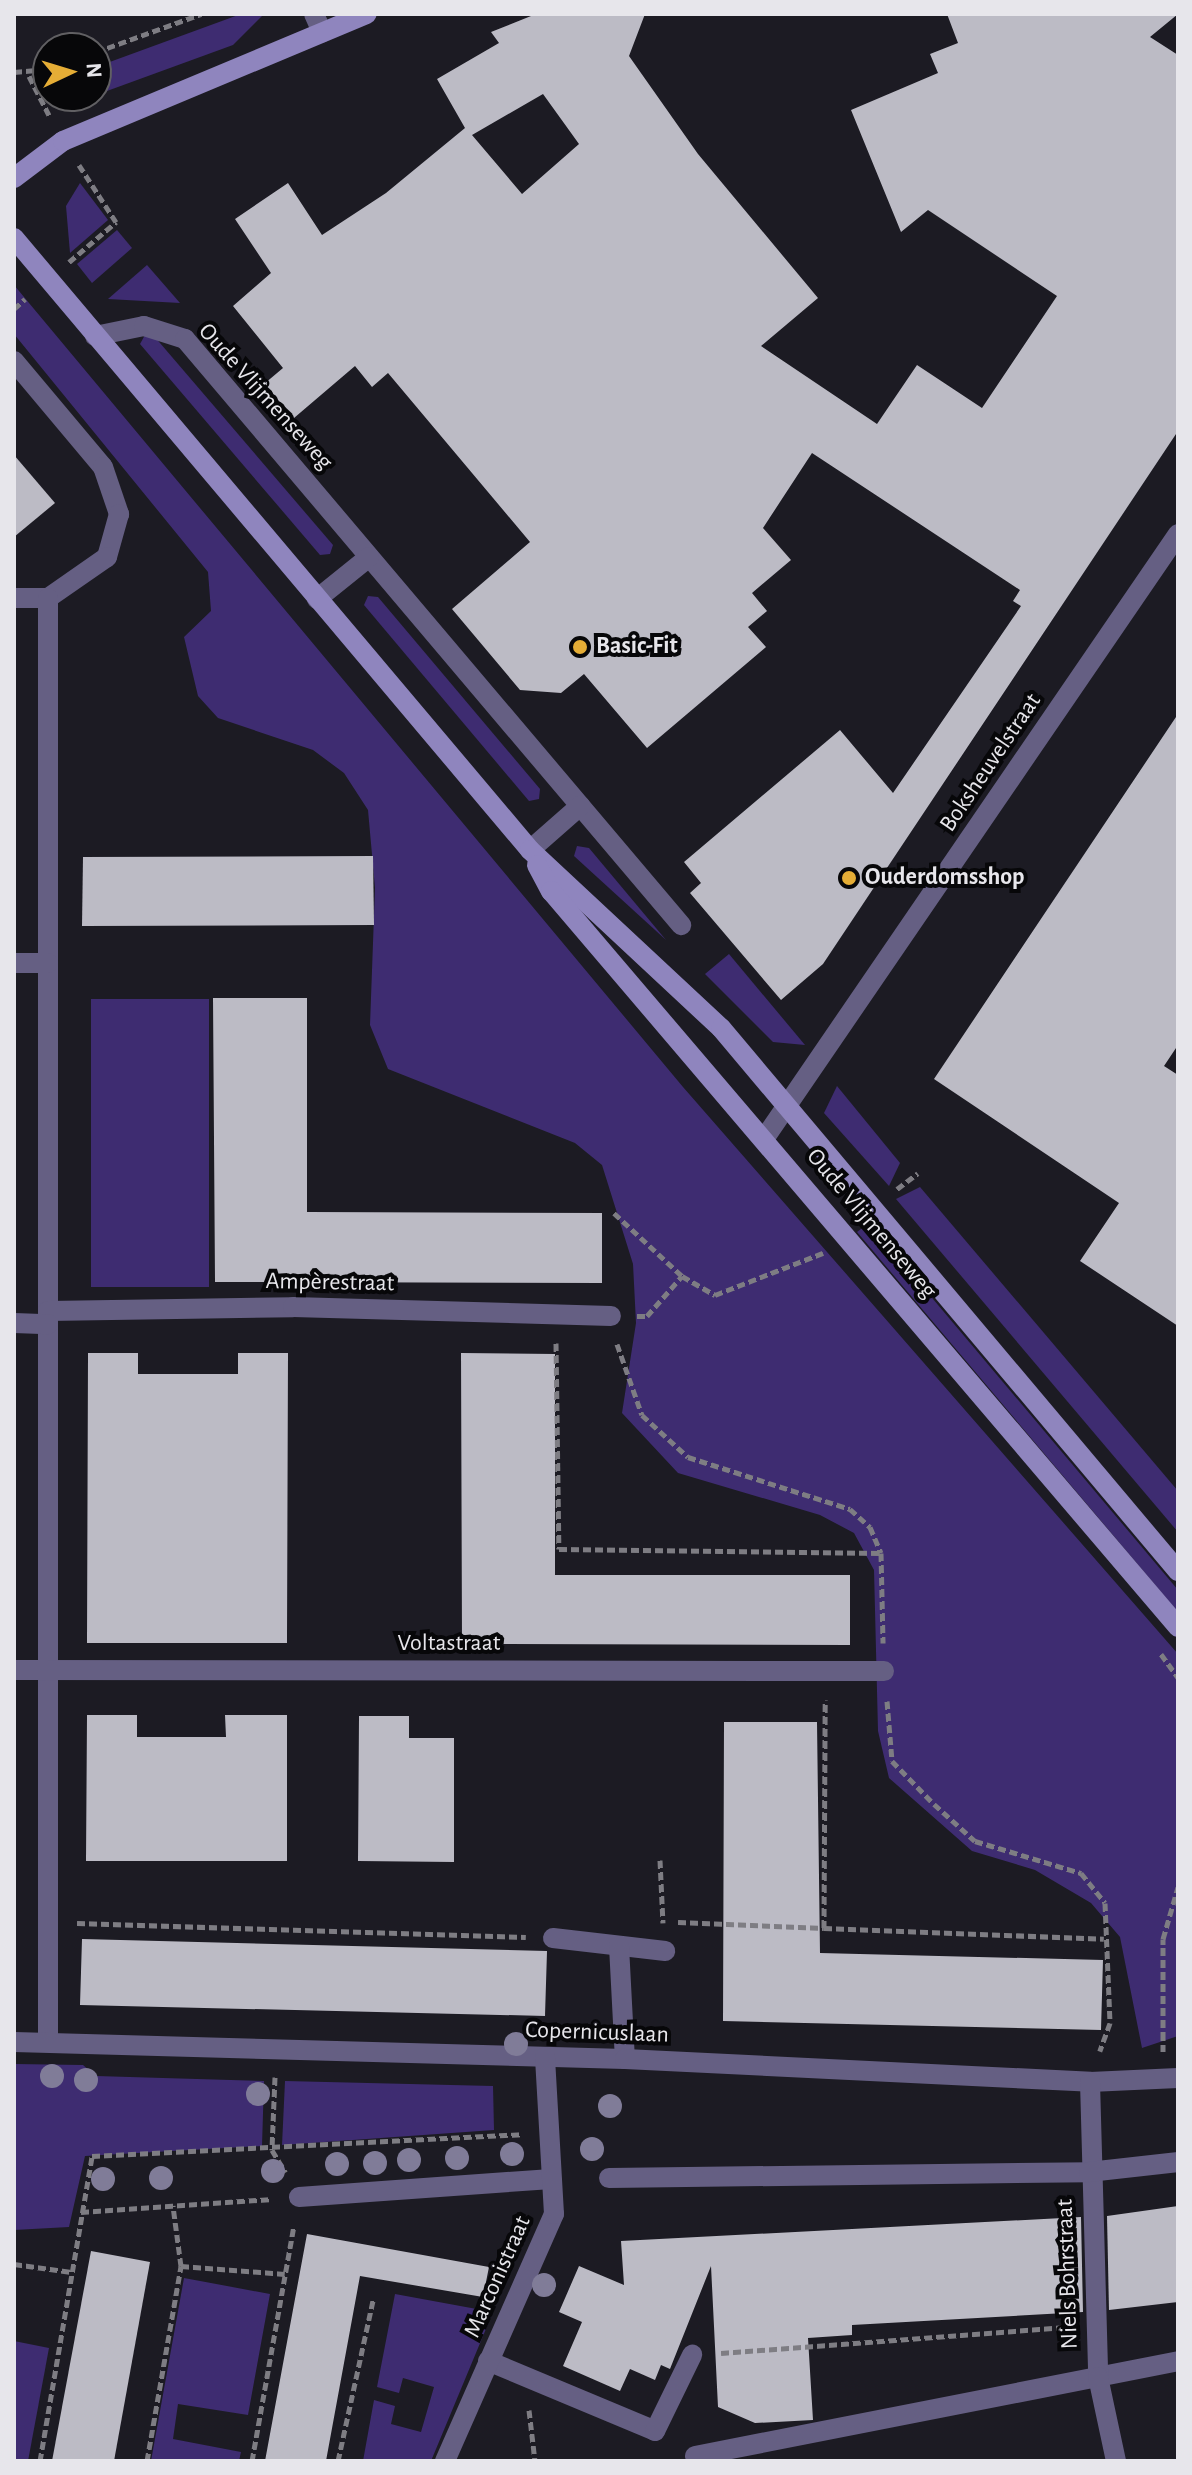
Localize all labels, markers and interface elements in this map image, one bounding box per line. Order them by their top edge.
north arrow [32,32,112,112]
text: N [82,62,105,79]
street label: Oude Vlijmenseweg [192,318,338,476]
place label: Basic-Fit [596,633,678,661]
marker: Basic-Fit [571,638,589,656]
street label: Boksheuvelstraat [934,688,1048,838]
place label: Ouderdomsshop [865,864,1024,892]
marker: Ouderdomsshop [840,869,858,887]
street label: Oude Vlijmenseweg [800,1143,942,1305]
street label: Ampèrestraat [265,1267,395,1299]
street label: Voltastraat [398,1630,500,1658]
street label: Copernicuslaan [525,2016,669,2050]
street label: Niels Bohrstraat [1051,2198,1085,2350]
street label: Marconistraat [458,2212,538,2342]

